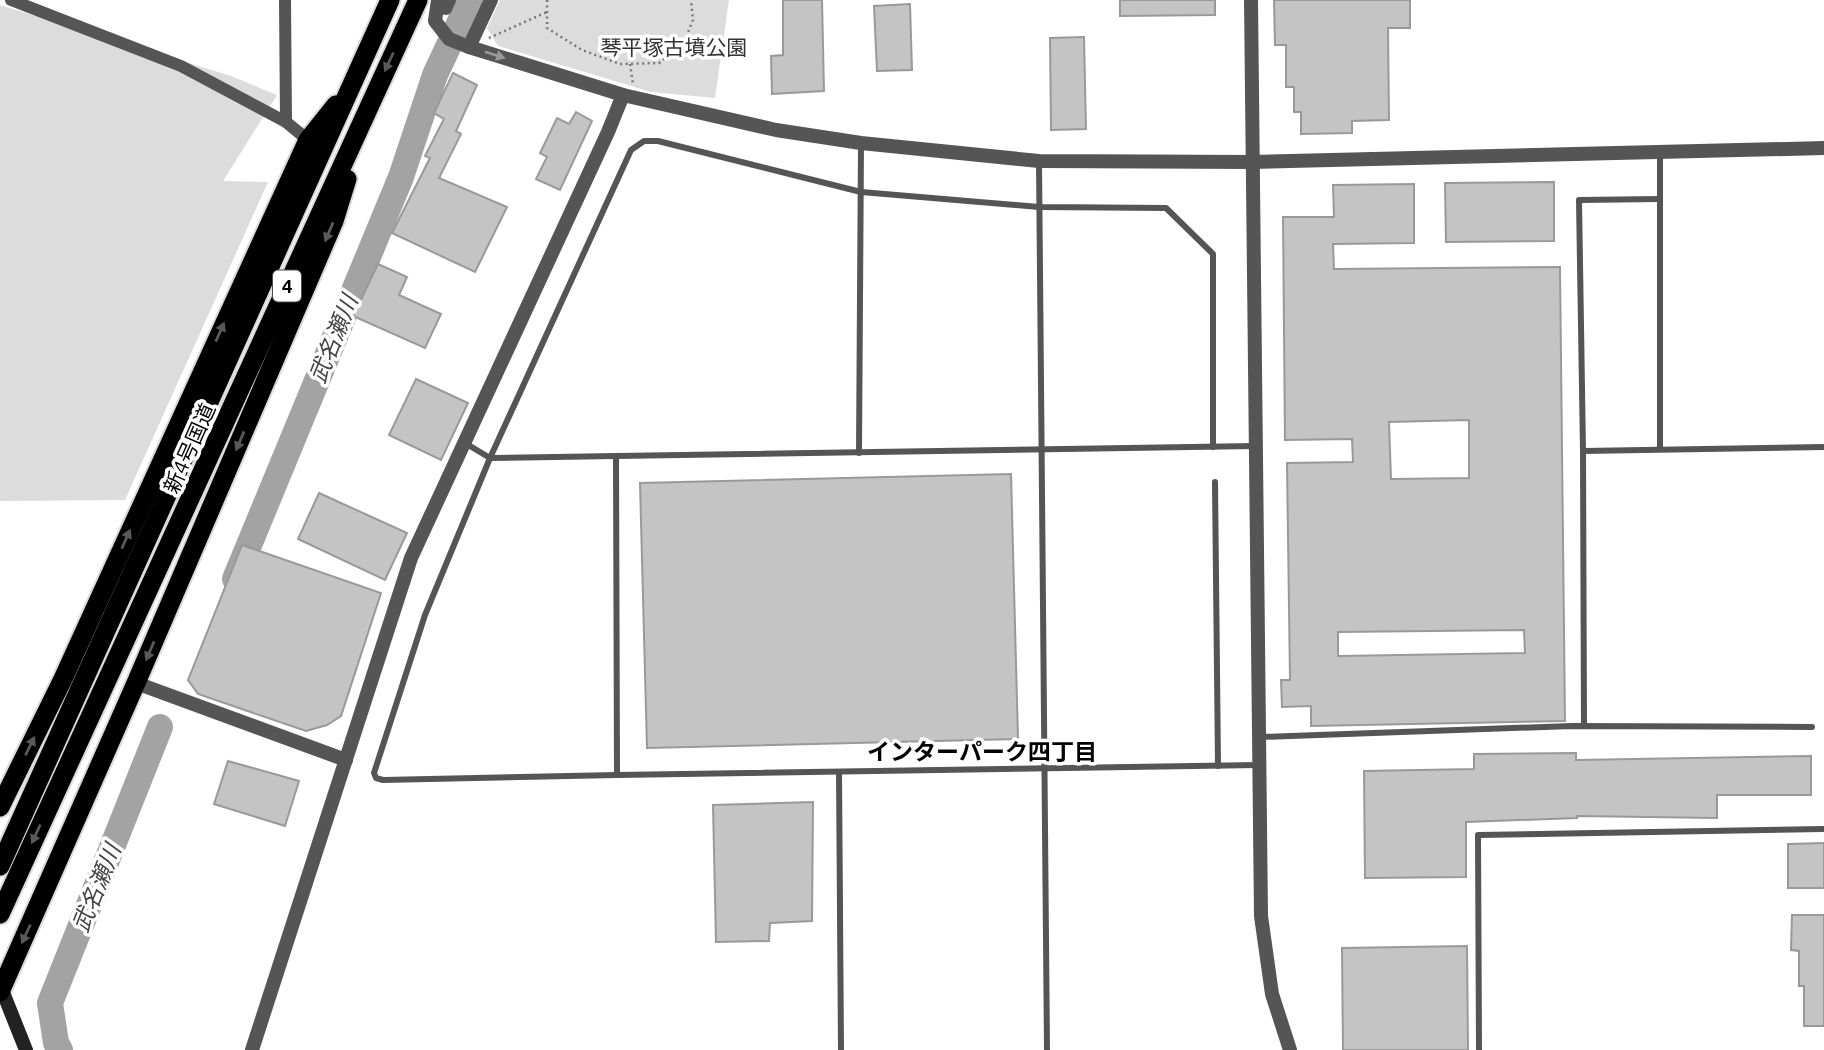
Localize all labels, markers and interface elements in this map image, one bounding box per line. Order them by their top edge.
park label: 琴平塚古墳公園 [601,35,748,59]
one-way arrow [485,51,506,61]
one-way arrow [383,52,395,72]
one-way arrow [323,222,334,243]
road number: 4 [273,270,301,302]
water label: 武名瀬川 [304,289,363,386]
one-way arrow [214,322,226,342]
street label: 新4号国道 [159,399,219,497]
one-way arrow [234,431,245,452]
one-way arrow [121,529,132,550]
one-way arrow [144,640,155,661]
one-way arrow [25,736,36,756]
district label: インターパーク四丁目 [867,739,1097,764]
one-way arrow [30,824,42,844]
water label: 武名瀬川 [67,838,126,935]
one-way arrow [21,924,32,944]

